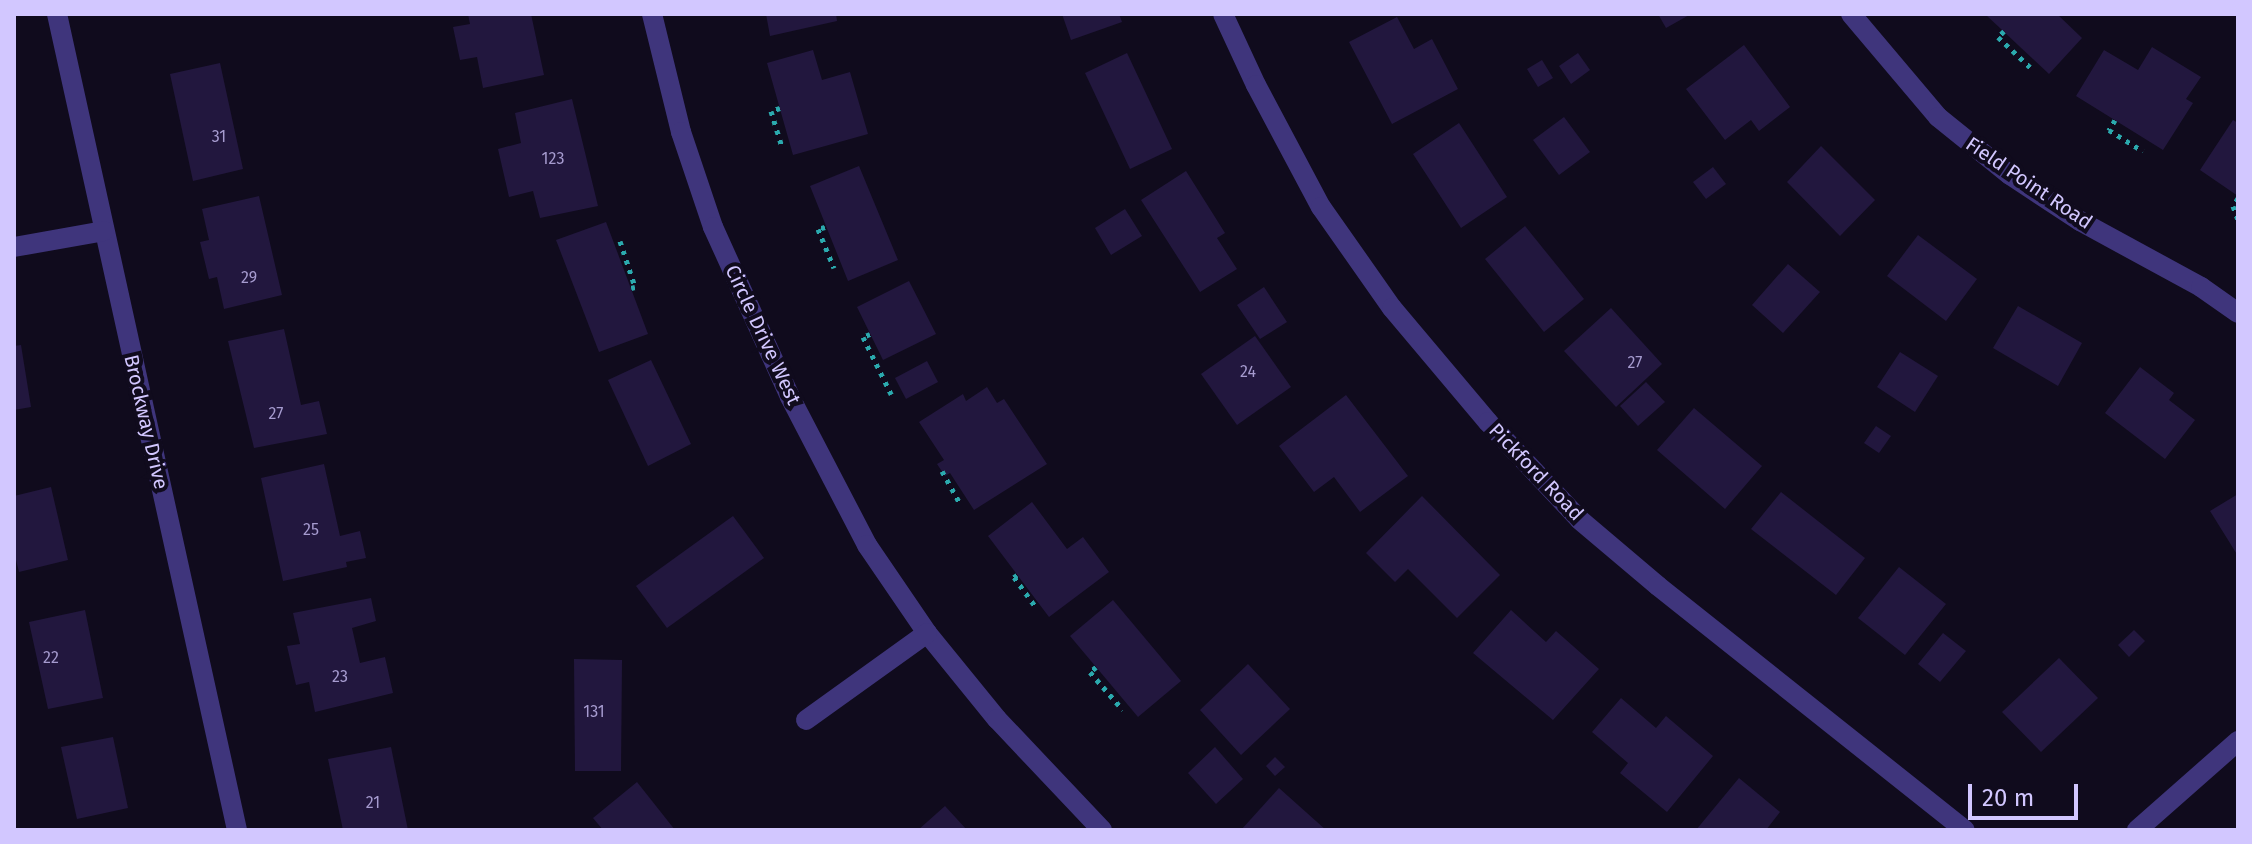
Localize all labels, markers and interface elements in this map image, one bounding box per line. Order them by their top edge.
house number: 31 [212,127,226,147]
street label: Field Point Road [1961,132,2097,234]
house number: 123 [542,149,564,169]
street label: Circle Drive West [720,261,806,409]
house number: 29 [241,268,257,288]
street label: Brockway Drive [119,352,173,492]
house number: 27 [1628,353,1642,373]
house number: 24 [1240,362,1256,382]
house number: 27 [269,404,283,424]
street label: Pickford Road [1484,418,1588,526]
house number: 25 [303,520,319,540]
house number: 22 [43,648,59,668]
house number: 23 [332,667,348,687]
house number: 131 [583,702,605,722]
scale bar [1972,768,2082,818]
text: 20 m [1982,784,2034,812]
house number: 21 [366,793,380,813]

